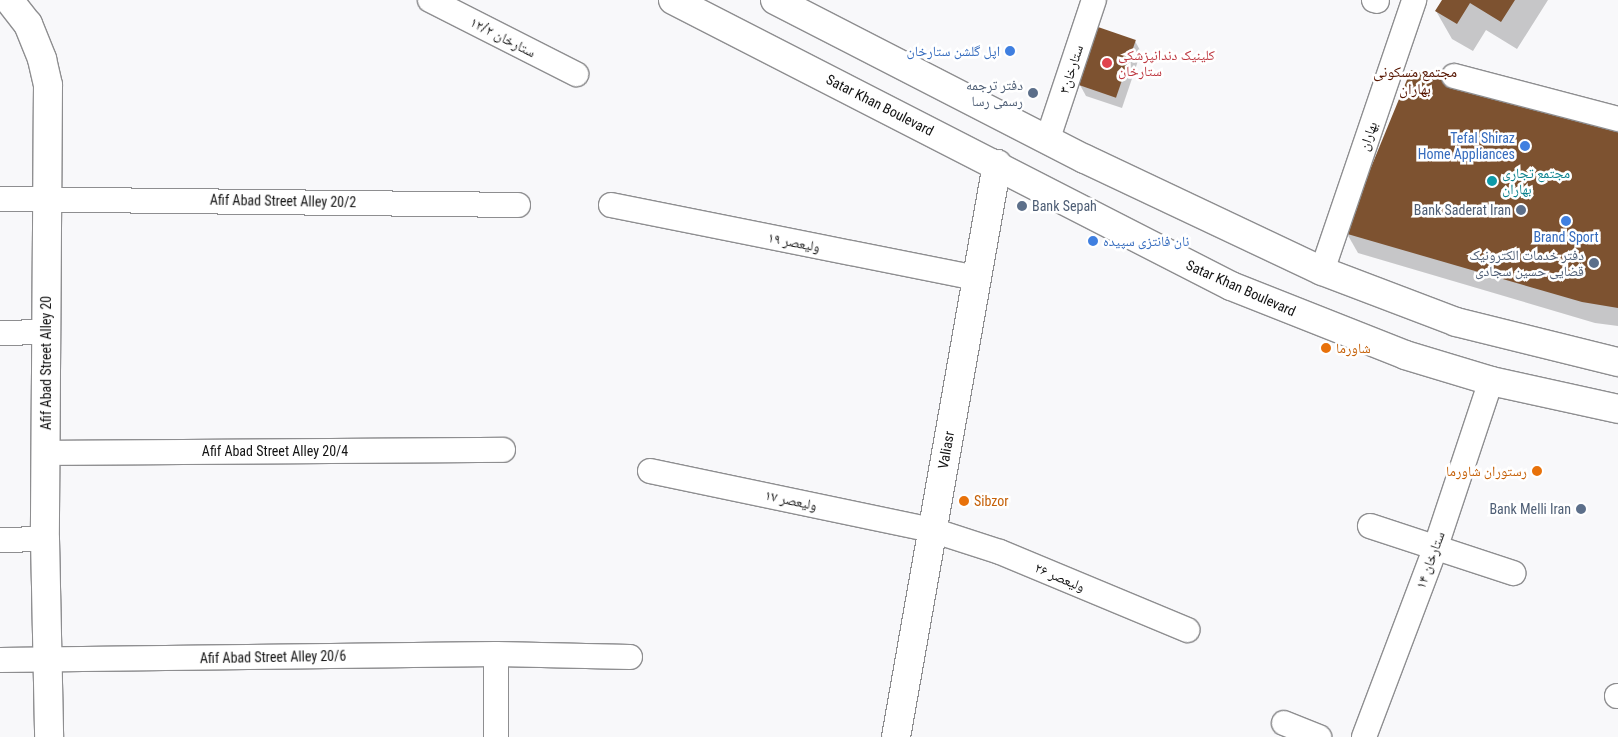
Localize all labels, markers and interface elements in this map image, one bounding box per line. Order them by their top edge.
street label: ۱۲/۲ ستارخان [468,13,538,61]
place label: اپل گلشن ستارخان [907,43,1000,59]
street label: ستارخان۳ [1055,43,1087,95]
marker: اپل گلشن ستارخان [1004,45,1016,57]
place label: کلینیک دندانپزشکی ستارخان [1118,47,1215,80]
marker: کلینیک دندانپزشکی ستارخان [1100,56,1114,70]
district label: مجتمع مسکونی بهاران [1373,63,1457,98]
street label: Satar Khan Boulevard [824,71,936,139]
place label: دفتر ترجمه رسمی رسا [966,77,1023,110]
marker: دفتر ترجمه رسمی رسا [1027,87,1039,99]
street label: بهاران [1355,119,1381,153]
place label: Tefal Shiraz Home Appliances [1418,130,1515,162]
marker: Tefal Shiraz Home Appliances [1519,140,1531,152]
place label: مجتمع تجاری بهاران [1502,165,1570,198]
marker: مجتمع تجاری بهاران [1486,175,1498,187]
street label: Afif Abad Street Alley 20/2 [210,191,356,211]
place label: Bank Sepah [1032,198,1097,214]
marker: Bank Sepah [1016,200,1028,212]
place label: Bank Saderat Iran [1414,202,1511,218]
marker: Bank Saderat Iran [1515,204,1527,216]
marker: Brand Sport [1560,215,1572,227]
street label: ۱۹ ولیعصر [767,229,821,255]
place label: Brand Sport [1533,229,1599,245]
place label: نان فانتزی سپیده [1103,233,1189,249]
marker: نان فانتزی سپیده [1087,235,1099,247]
place label: دفتر خدمات الکترونیک قضایی حسین سجادی [1469,247,1584,280]
street label: Satar Khan Boulevard [1184,256,1298,320]
marker: دفتر خدمات الکترونیک قضایی حسین سجادی [1588,257,1600,269]
street label: Afif Abad Street Alley 20 [38,296,54,430]
place label: شاورما [1336,340,1371,356]
marker: شاورما [1320,342,1332,354]
street label: Valiasr [934,430,958,470]
street label: Afif Abad Street Alley 20/4 [202,443,348,459]
place label: رستوران شاورما [1446,463,1527,479]
marker: رستوران شاورما [1531,465,1543,477]
street label: ۱۷ ولیعصر [763,486,819,514]
place label: Sibzor [974,493,1009,509]
marker: Sibzor [958,495,970,507]
place label: Bank Melli Iran [1489,501,1571,517]
marker: Bank Melli Iran [1575,503,1587,515]
street label: ۱۴ ستارخان [1412,529,1448,591]
street label: ۲۶ ولیعصر [1032,559,1088,595]
street label: Afif Abad Street Alley 20/6 [200,647,346,667]

